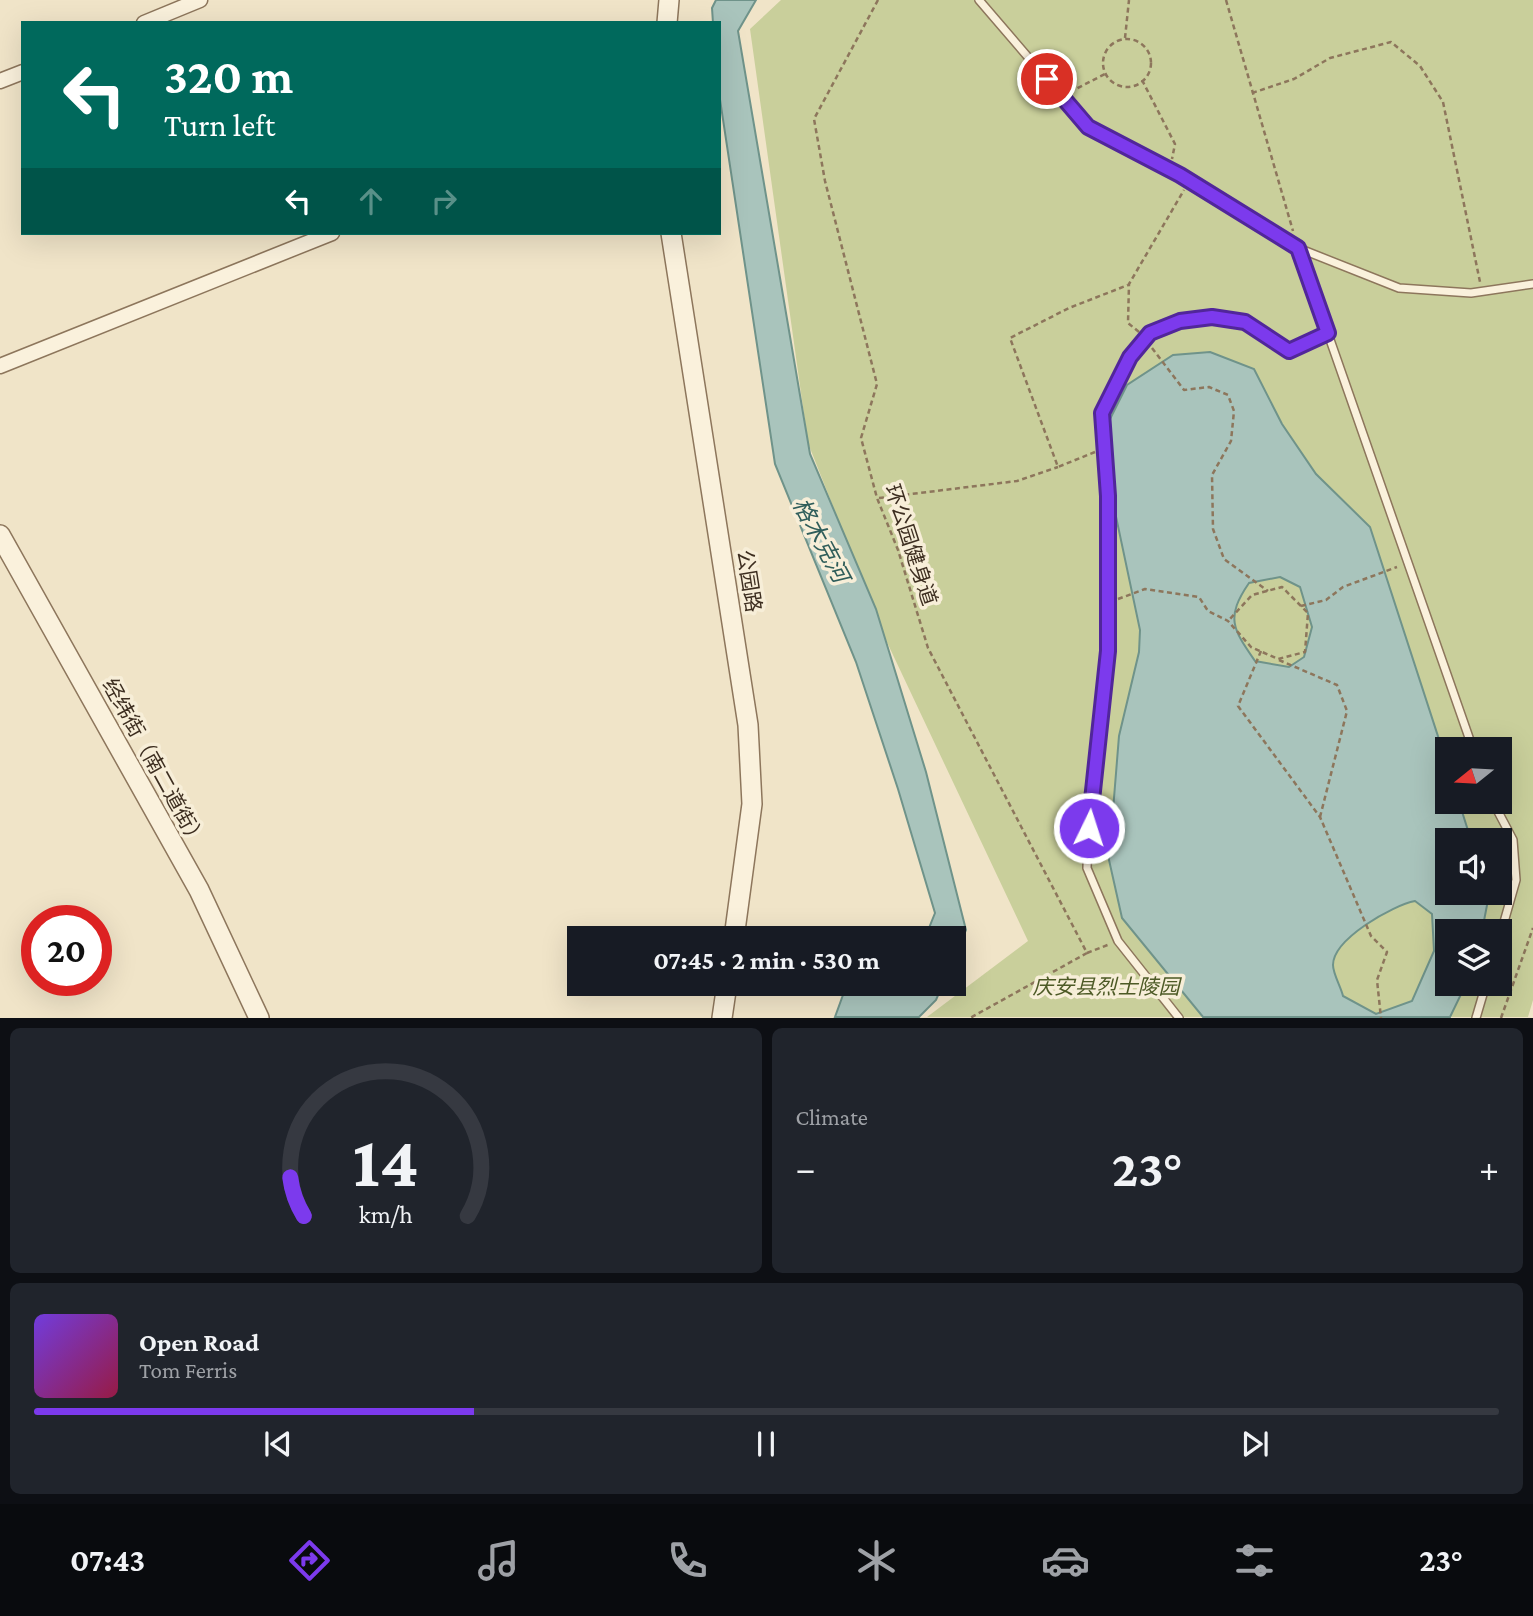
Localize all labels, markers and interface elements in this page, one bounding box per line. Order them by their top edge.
icon: left [49,49,140,140]
text: 320 m [164,49,293,104]
pin [1017,49,1077,109]
icon: arrive [1028,60,1066,98]
text: Turn left [164,107,275,143]
icon: left [279,182,317,220]
icon: ahead [352,182,390,220]
icon: right [425,182,463,220]
street label: 环公园健身道 [880,481,942,609]
water label: 格木克河 [788,493,856,590]
street label: 公园路 [732,548,766,614]
street label: 经纬街（南二道街） [98,675,210,851]
north arrow [1435,737,1512,814]
map controls [1435,737,1512,996]
position arrow [1052,791,1126,865]
button: sound [1435,828,1512,905]
speed limit sign: 20 [21,905,112,996]
button: layers [1435,919,1512,996]
text: 07:45 · 2 min · 530 m [653,946,880,975]
park label: 庆安县烈士陵园 [1033,975,1182,999]
text: Climate [796,1104,868,1130]
text: 14 [353,1122,419,1203]
text: 23° [1112,1139,1183,1197]
text: − [796,1147,816,1189]
text: + [1479,1147,1499,1189]
text: km/h [359,1201,413,1228]
text: Open Road [139,1328,259,1357]
text: Tom Ferris [139,1357,237,1383]
icon: previous [259,1425,297,1463]
icon: pause [747,1425,785,1463]
icon: next [1236,1425,1274,1463]
icon: directions [285,1536,334,1585]
icon: music [474,1536,523,1585]
icon: phone [663,1536,712,1585]
icon: climate [852,1536,901,1585]
icon: car [1041,1536,1090,1585]
icon: filters [1230,1536,1279,1585]
text: 07:43 [70,1542,145,1578]
text: 23° [1419,1542,1463,1578]

